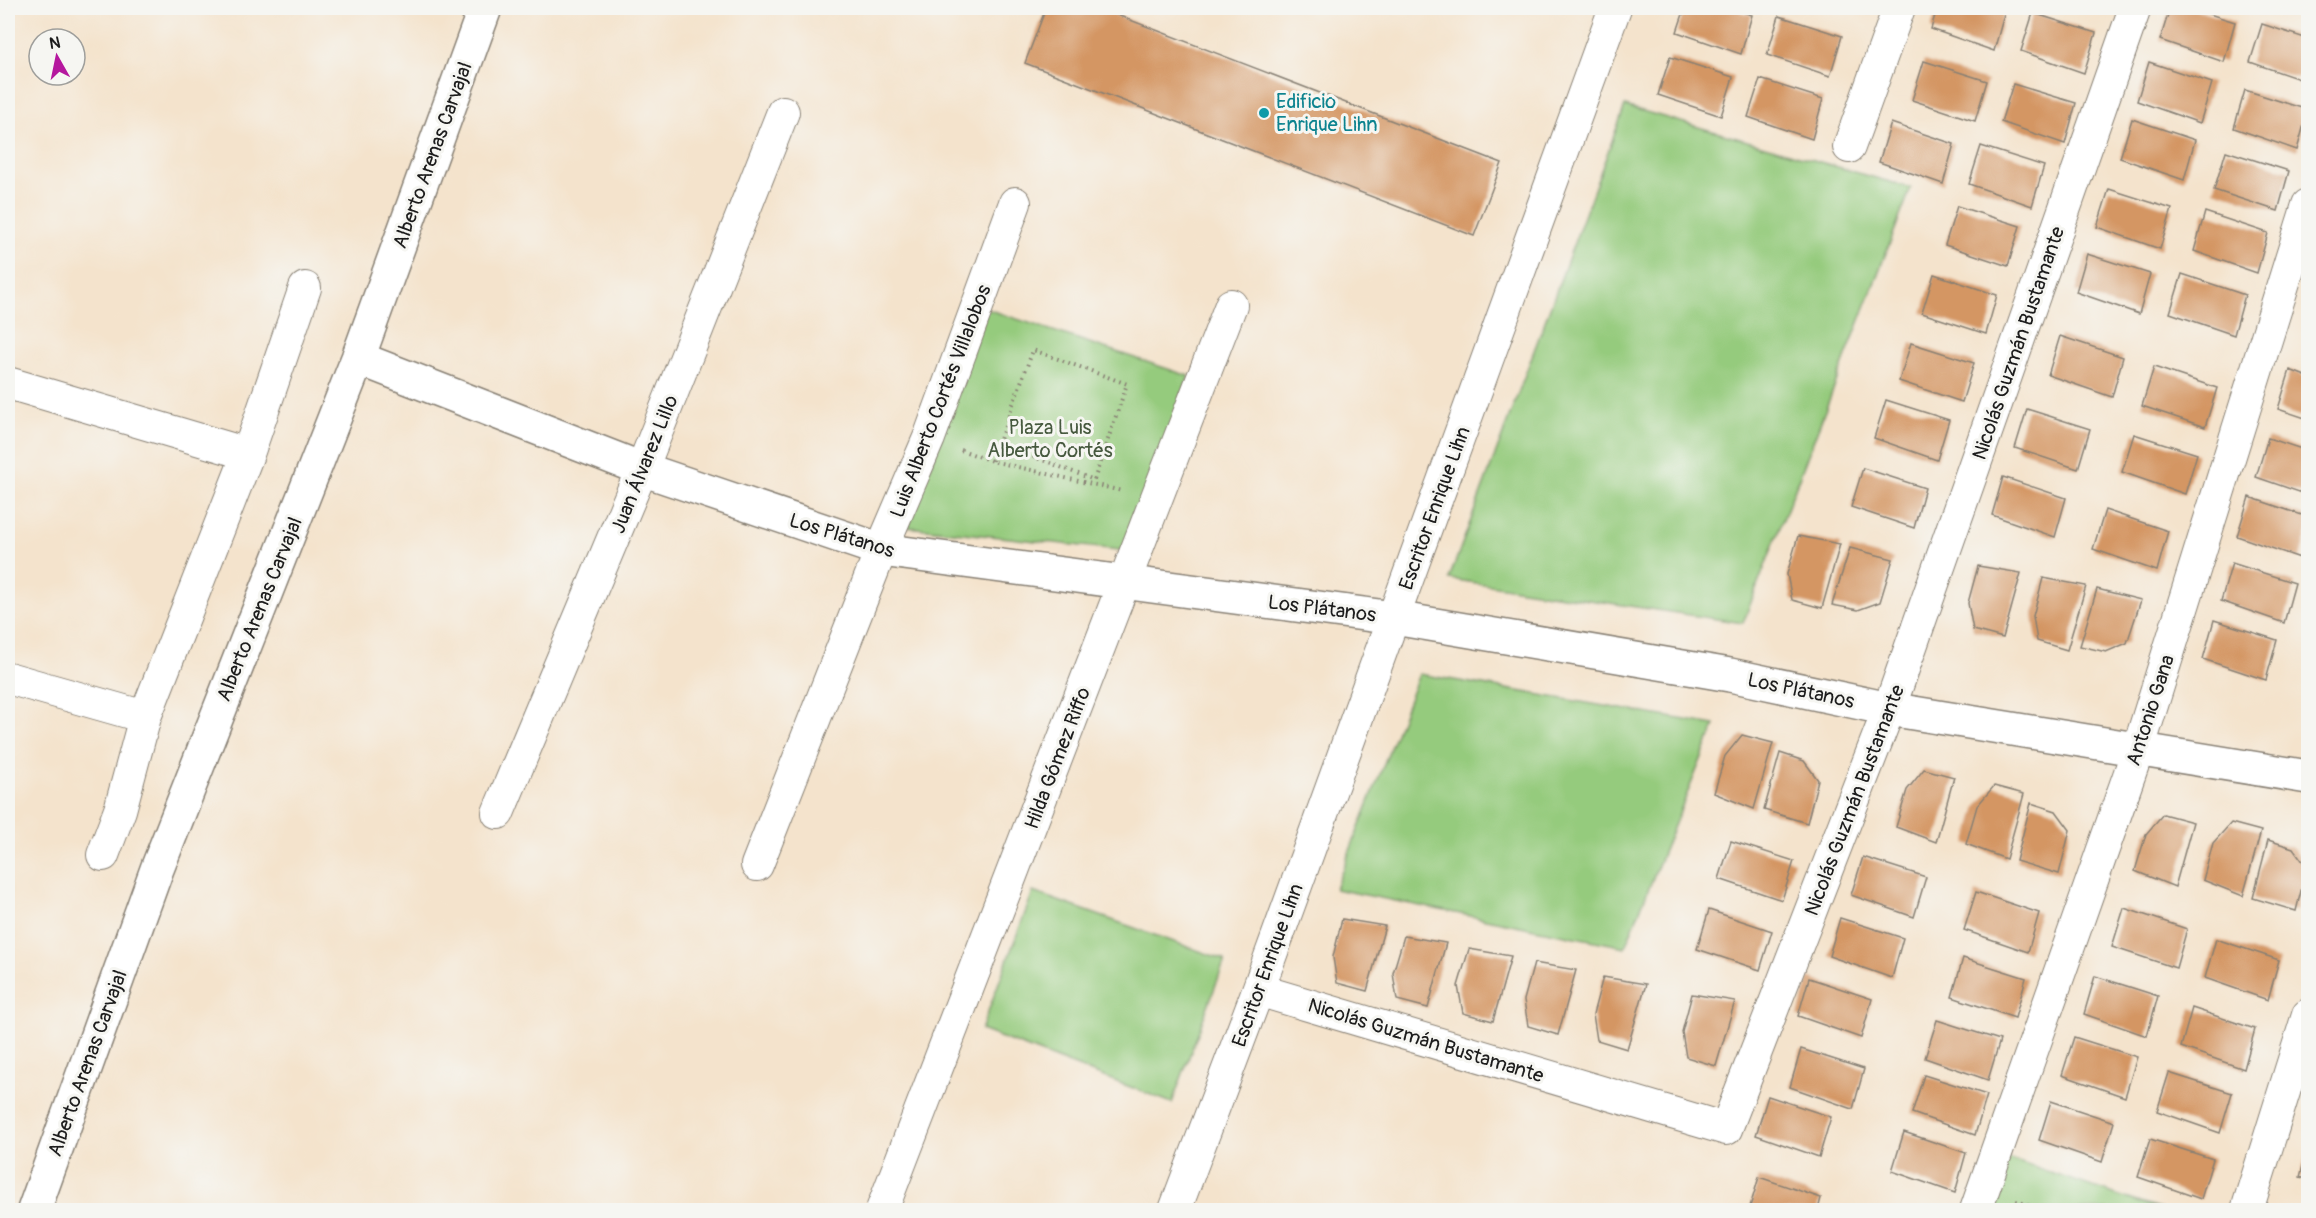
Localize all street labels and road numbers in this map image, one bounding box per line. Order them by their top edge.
street label: Alberto Arenas Carvajal [387,59,478,252]
street label: Nicolás Guzmán Bustamante [1967,223,2070,463]
street label: Luis Alberto Cortés Villalobos [884,281,996,521]
street label: Juan Álvarez Lillo [605,391,684,537]
street label: Escritor Enrique Lihn [1393,423,1476,593]
street label: Los Plátanos [786,508,897,563]
street label: Alberto Arenas Carvajal [211,513,308,705]
street label: Los Plátanos [1267,589,1377,628]
street label: Antonio Gana [2121,651,2180,769]
street label: Los Plátanos [1745,667,1857,714]
street label: Nicolás Guzmán Bustamante [1799,681,1910,919]
street label: Hilda Gómez Riffo [1019,683,1096,833]
street label: Escritor Enrique Lihn [1226,880,1309,1050]
street label: Alberto Arenas Carvajal [42,967,133,1160]
street label: Nicolás Guzmán Bustamante [1305,993,1547,1088]

